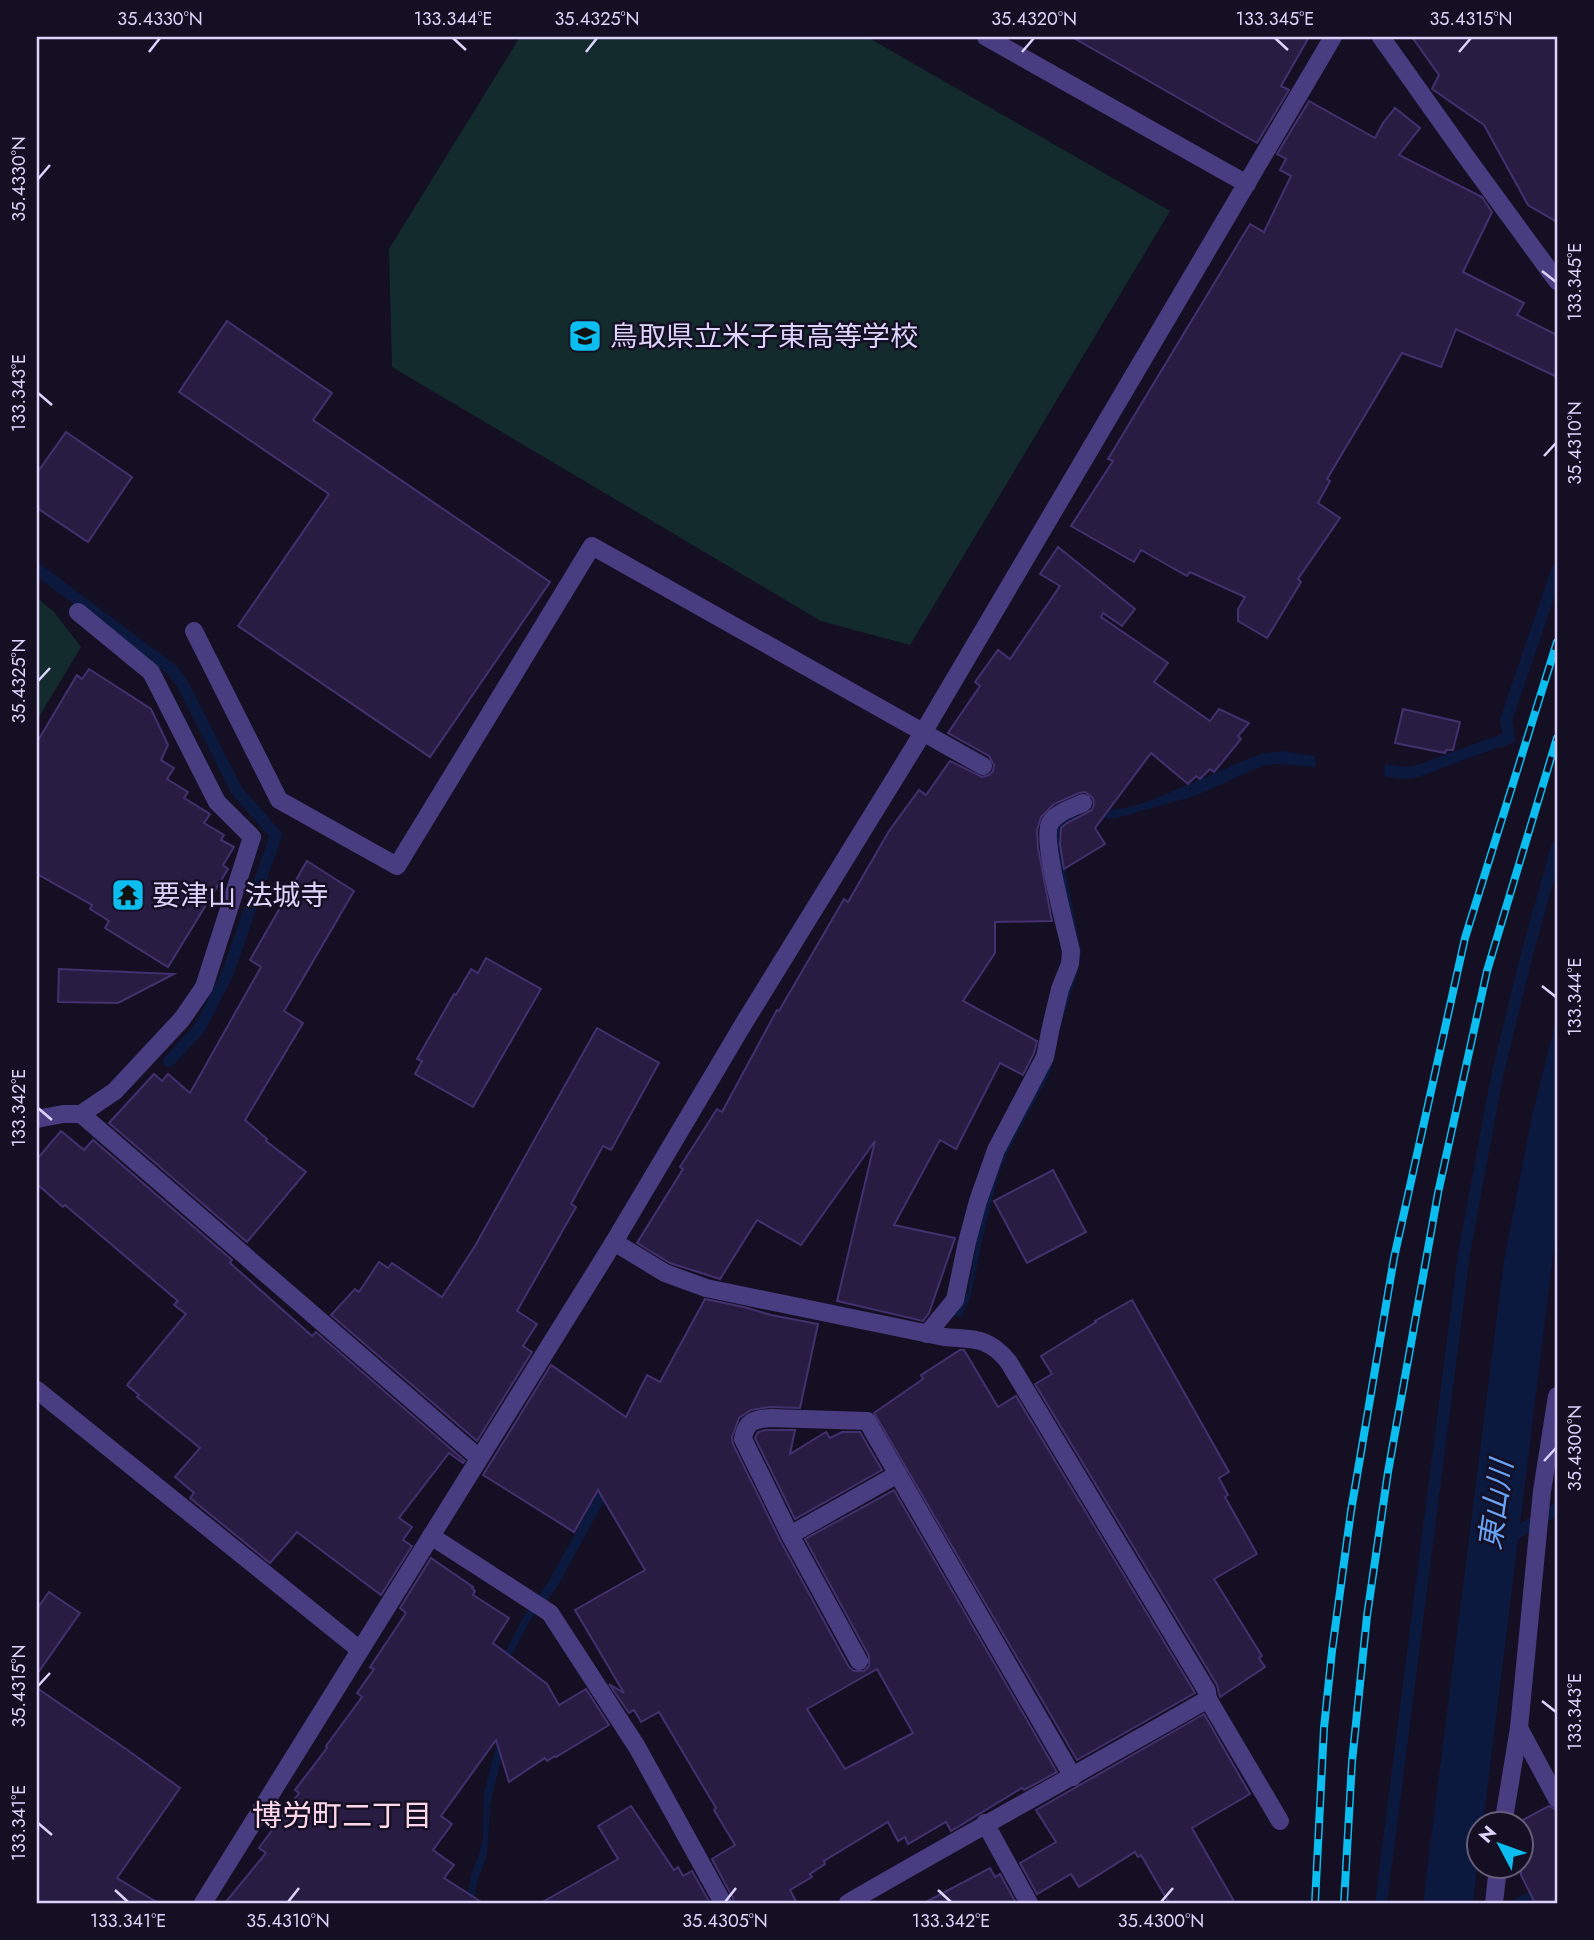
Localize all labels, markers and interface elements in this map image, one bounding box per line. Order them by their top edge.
text: 35.4330°N [117,6,203,32]
text: 133.344°E [414,6,492,32]
text: 35.4325°N [554,6,640,32]
text: 35.4320°N [991,6,1077,32]
text: 133.345°E [1236,6,1314,32]
text: 35.4315°N [1430,6,1512,32]
text: 35.4330°N [6,136,32,222]
text: 133.345°E [1562,243,1588,321]
place label: 鳥取県立米子東高等学校 [610,316,918,357]
school or university icon: 鳥取県立米子東高等学校 [566,317,604,355]
text: 133.343°E [6,354,32,432]
text: 35.4310°N [1562,401,1588,485]
text: 35.4325°N [6,638,32,724]
place label: 要津山 法城寺 [152,875,328,916]
temple icon: 要津山 法城寺 [109,876,147,914]
text: 133.344°E [1562,958,1588,1036]
text: 133.342°E [6,1069,32,1147]
text: 35.4300°N [1562,1405,1588,1491]
water label: 東山川 [1468,1454,1523,1552]
text: 35.4315°N [6,1645,32,1727]
text: 133.343°E [1562,1673,1588,1751]
text: 133.341°E [6,1785,32,1861]
district label: 博労町二丁目 [252,1794,432,1837]
north arrow [1464,1811,1534,1881]
text: N [1472,1820,1503,1849]
text: 133.341°E [90,1908,166,1934]
text: 35.4310°N [246,1908,330,1934]
text: 35.4305°N [682,1908,768,1934]
text: 133.342°E [912,1908,990,1934]
text: 35.4300°N [1118,1908,1204,1934]

